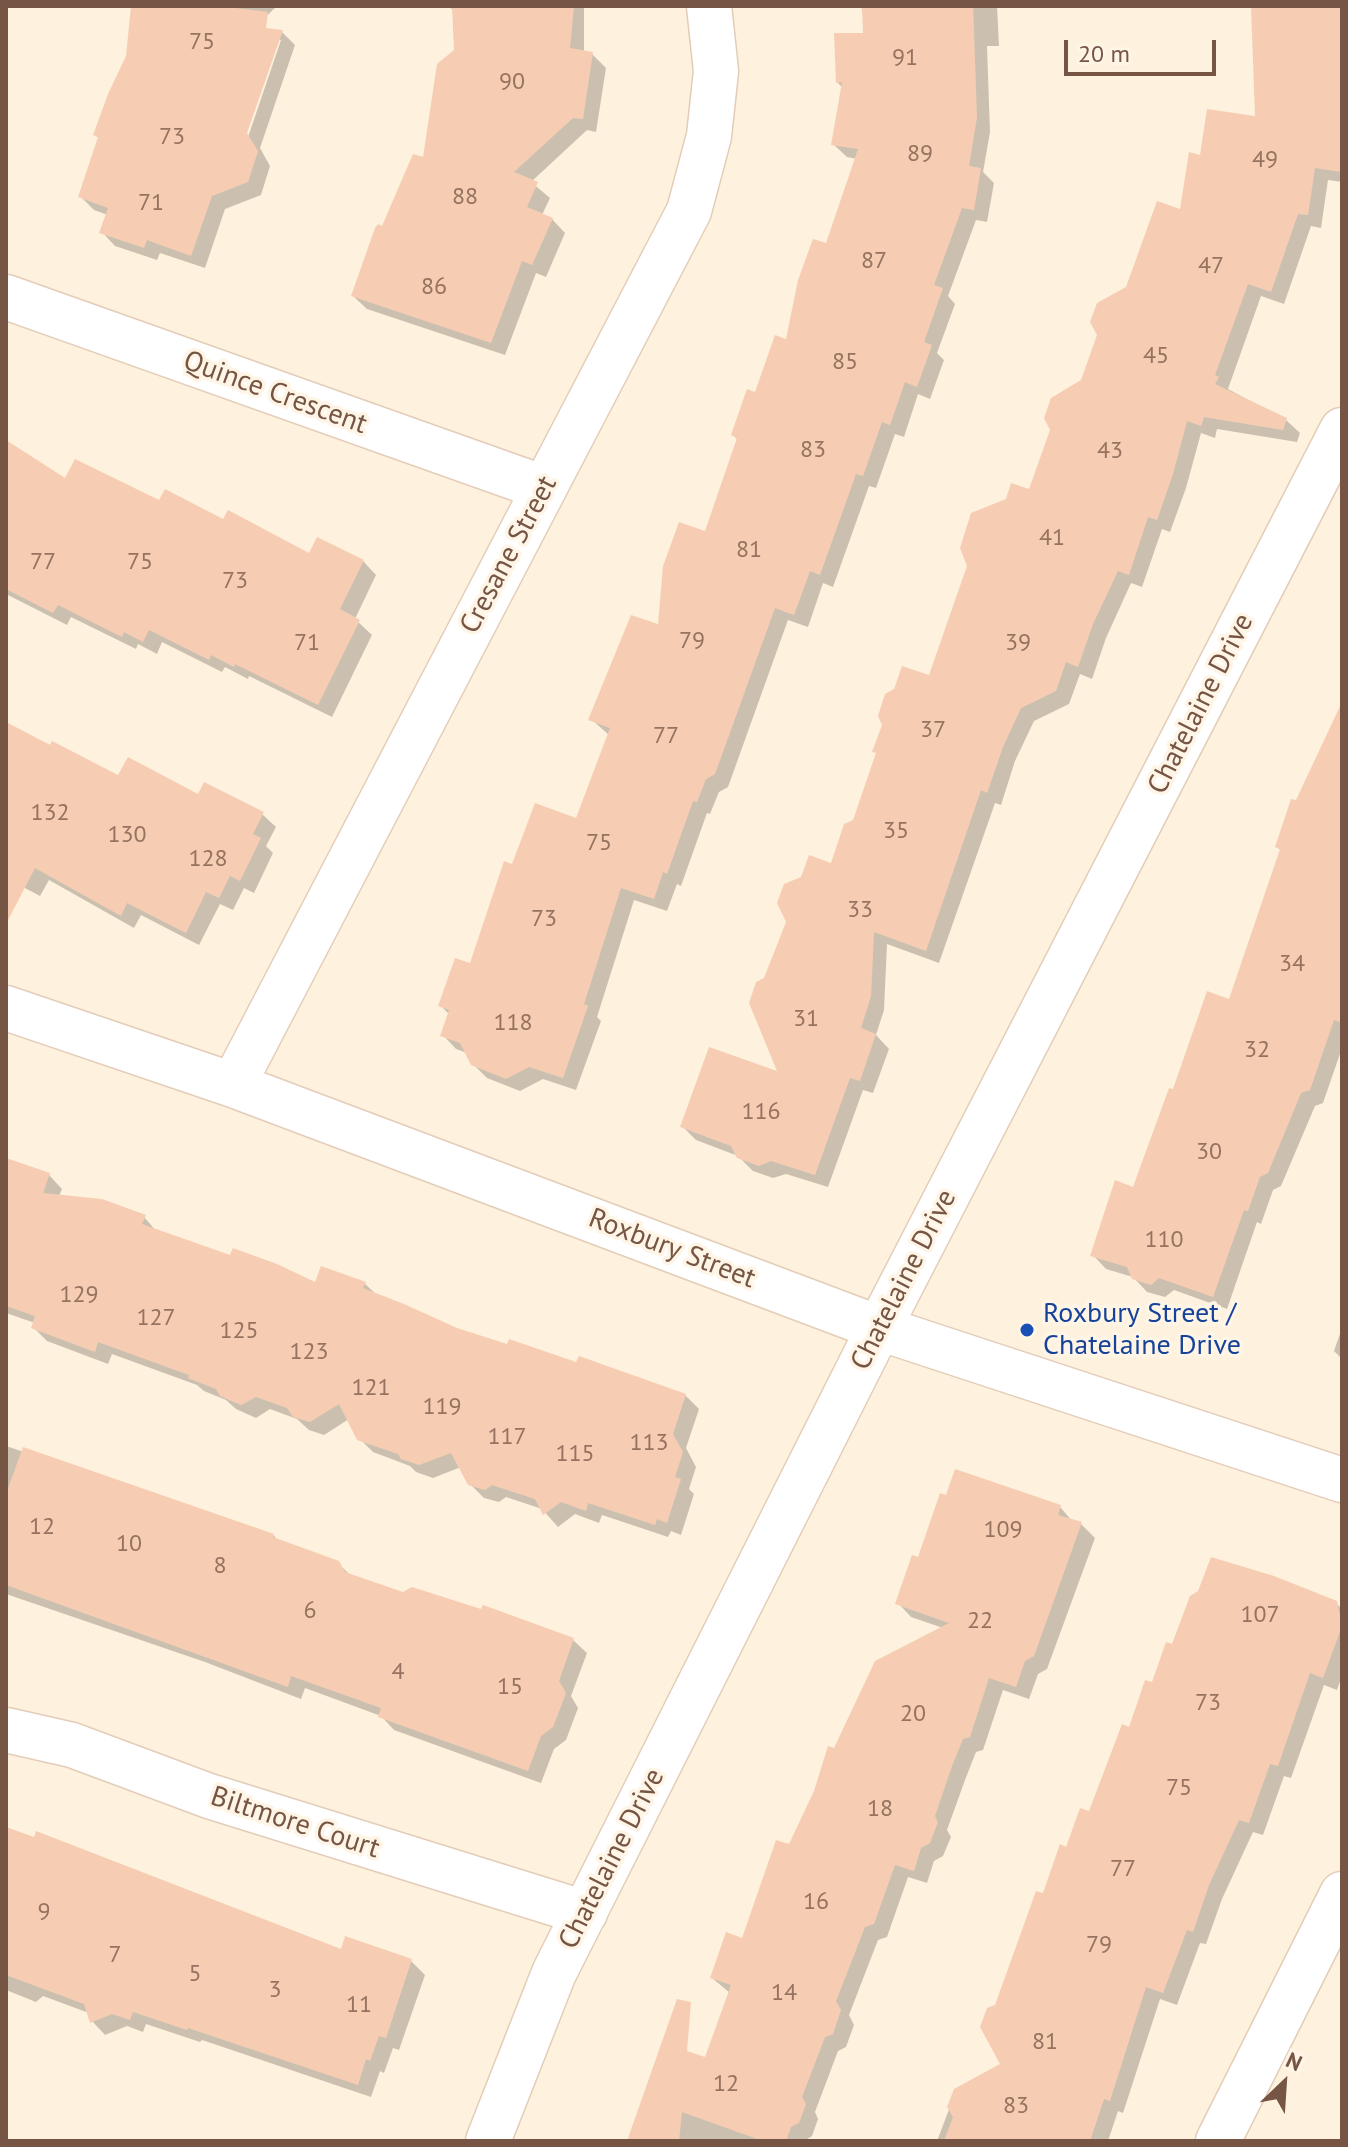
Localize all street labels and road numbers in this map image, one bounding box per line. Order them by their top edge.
street label: Quince Crescent [179,344,371,442]
street label: Cresane Street [453,471,565,639]
street label: Chatelaine Drive [1141,608,1261,800]
street label: Chatelaine Drive [844,1184,964,1376]
street label: Roxbury Street [584,1202,760,1296]
street label: Chatelaine Drive [552,1763,672,1955]
street label: Biltmore Court [206,1780,384,1866]

